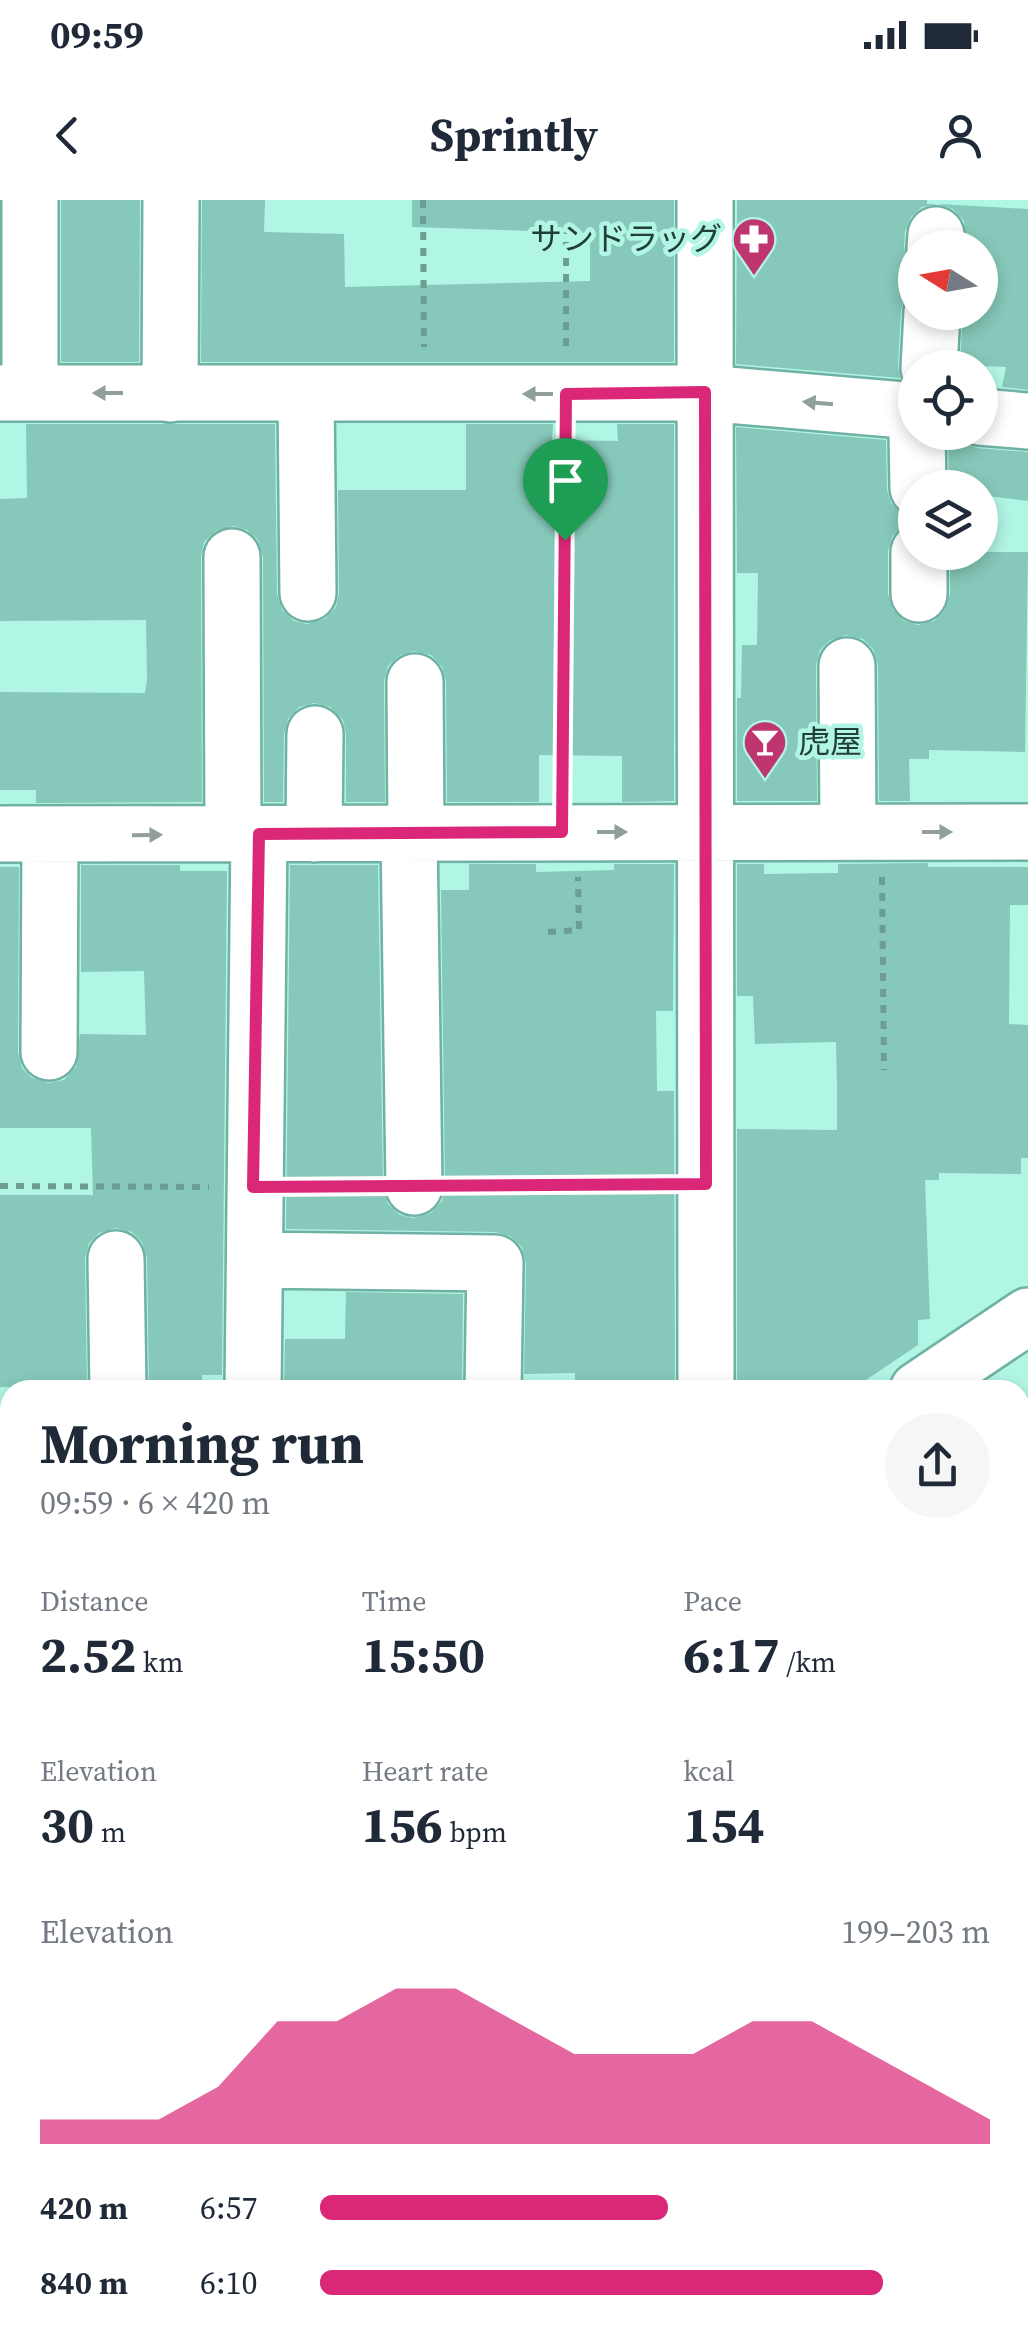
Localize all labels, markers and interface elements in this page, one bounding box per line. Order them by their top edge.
text: 09:59 [50,9,144,61]
text: Sprintly [430,104,598,166]
icon: back [40,108,95,163]
icon: person [933,108,988,163]
pharmacy icon: サンドラッグ [731,216,777,277]
place label: サンドラッグ [530,217,722,261]
north arrow [898,230,998,330]
map controls [898,230,998,570]
button: locate [898,350,998,450]
one-way arrow [91,385,123,401]
one-way arrow [521,386,553,402]
one-way arrow [801,394,833,410]
pin [523,438,608,541]
icon: arrive [538,453,593,508]
button: layers [898,470,998,570]
bar icon: 虎屋 [742,719,788,780]
place label: 虎屋 [798,720,862,764]
one-way arrow [597,823,629,839]
one-way arrow [922,824,954,840]
one-way arrow [132,827,164,843]
text: Morning run [40,1406,364,1481]
button: share [885,1413,990,1518]
text: 09:59 · 6 × 420 m [40,1481,270,1525]
text: Distance [40,1582,149,1620]
text: Time [362,1582,426,1620]
text: Pace [683,1582,742,1620]
text: 2.52 [40,1620,136,1689]
text: 15:50 [362,1620,485,1689]
text: 6:17 [683,1620,780,1689]
text: km [136,1643,183,1681]
text: /km [780,1643,836,1681]
text: Elevation [40,1752,157,1790]
text: Heart rate [362,1752,488,1790]
text: kcal [683,1752,734,1790]
text: 30 [40,1790,94,1859]
text: 156 [362,1790,443,1859]
text: 154 [683,1790,765,1859]
text: m [94,1813,126,1851]
text: bpm [443,1813,507,1851]
text: Elevation [40,1910,174,1954]
text: 199–203 m [841,1910,990,1954]
text: 420 m [40,2186,128,2230]
text: 6:57 [200,2186,258,2230]
text: 840 m [40,2261,128,2305]
text: 6:10 [200,2261,258,2305]

